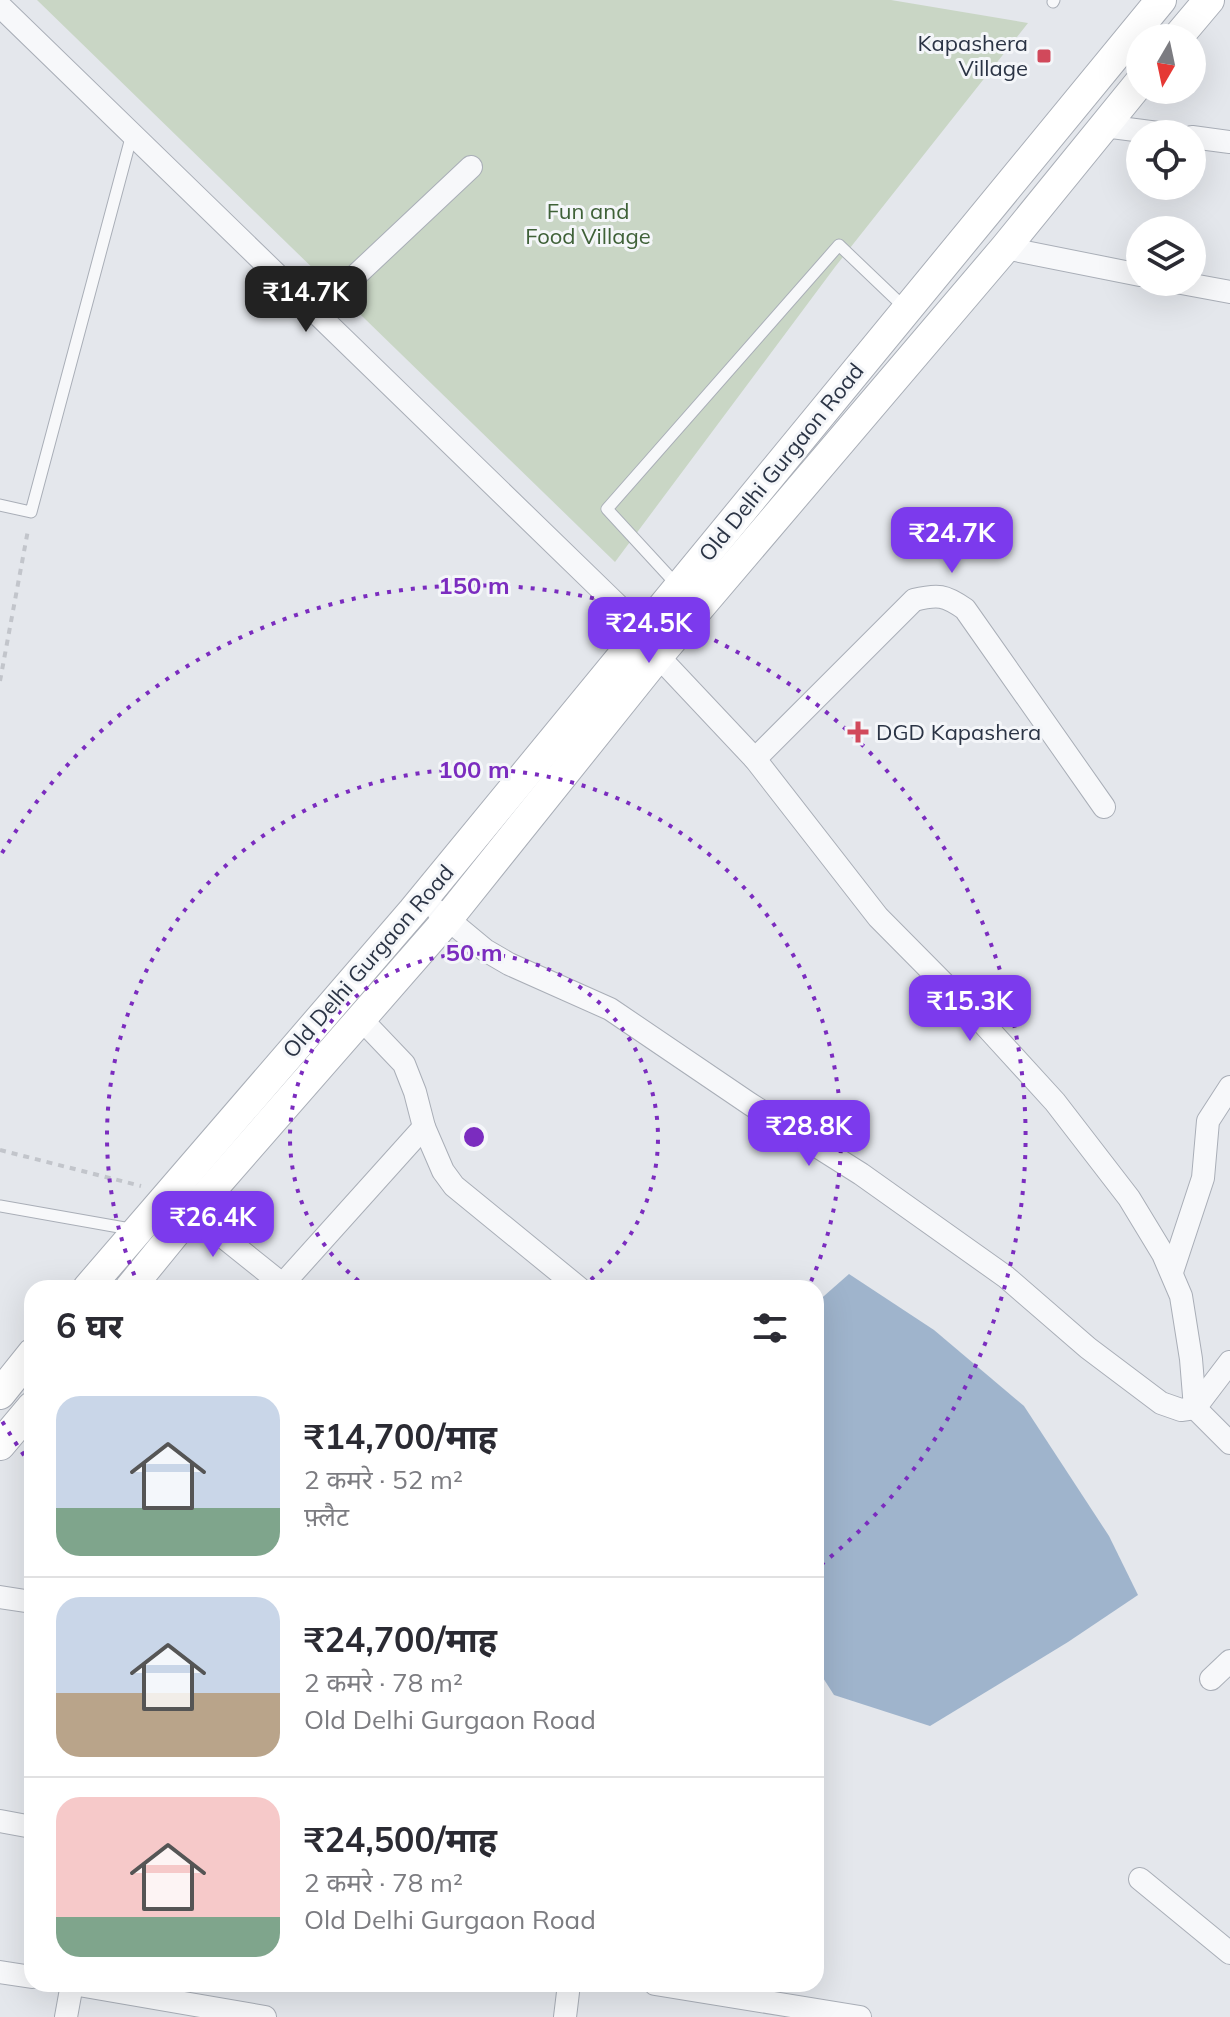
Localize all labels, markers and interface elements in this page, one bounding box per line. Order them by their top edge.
north arrow [1126,24,1206,104]
map controls [1126,24,1206,296]
place label: Kapashera Village [918,29,1028,82]
marker: Kapashera Village [1035,47,1053,65]
button: locate [1126,120,1206,200]
park label: Fun and Food Village [525,197,651,250]
button: layers [1126,216,1206,296]
pin: ₹14.7K [241,266,371,334]
text: ₹14.7K [263,275,349,308]
street label: Old Delhi Gurgaon Road [692,357,870,567]
pin: ₹24.7K [887,507,1017,575]
text: ₹24.7K [909,516,995,549]
text: 150 m [438,570,510,600]
pin: ₹24.5K [584,597,714,665]
text: ₹24.5K [606,606,692,639]
place label: DGD Kapashera [876,718,1041,746]
marker: DGD Kapashera [847,721,869,743]
text: 100 m [438,754,510,784]
street label: Old Delhi Gurgaon Road [276,859,460,1063]
text: 50 m [446,937,502,967]
pin: ₹15.3K [905,975,1035,1043]
text: ₹15.3K [927,984,1013,1017]
pin: ₹28.8K [744,1100,874,1168]
text: ₹28.8K [766,1109,852,1142]
centre of rings [460,1123,488,1151]
pin: ₹26.4K [148,1191,278,1259]
text: ₹26.4K [170,1200,256,1233]
text: 6 घर [56,1304,123,1347]
icon: filters [748,1306,792,1350]
text: ₹14,700/माह [304,1415,497,1458]
icon: home [120,1428,216,1524]
text: 2 कमरे · 52 m² [304,1463,463,1496]
text: फ़्लैट [304,1500,349,1533]
text: ₹24,700/माह [304,1618,497,1661]
icon: home [120,1629,216,1725]
text: 2 कमरे · 78 m² [304,1666,463,1699]
text: Old Delhi Gurgaon Road [304,1703,596,1736]
text: ₹24,500/माह [304,1818,497,1861]
icon: home [120,1829,216,1925]
text: 2 कमरे · 78 m² [304,1866,463,1899]
text: Old Delhi Gurgaon Road [304,1903,596,1936]

